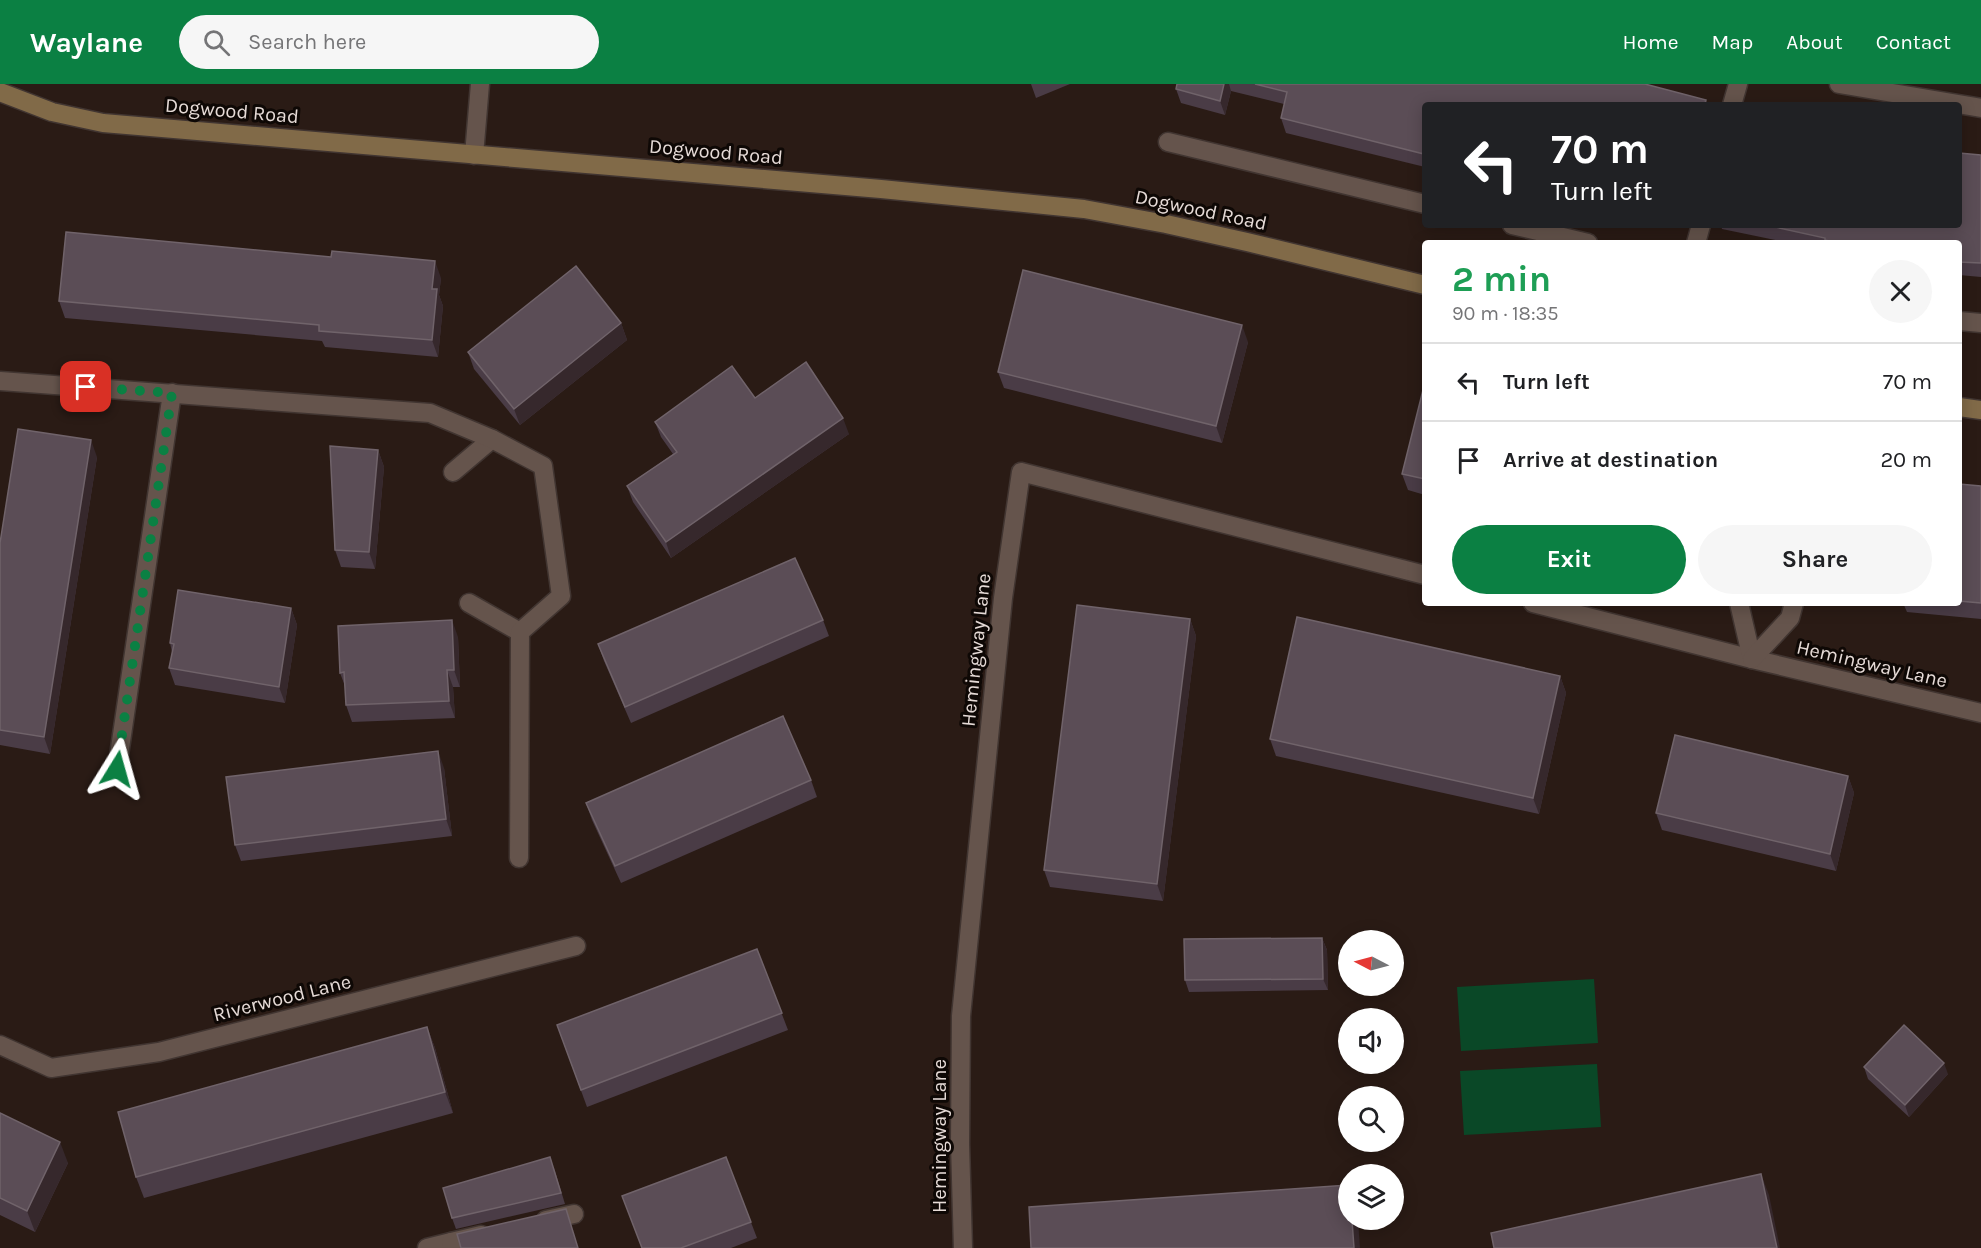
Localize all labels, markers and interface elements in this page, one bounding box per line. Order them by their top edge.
search box [179,15,599,69]
text: Waylane [30,26,143,59]
icon: search [200,26,233,59]
text: Search here [248,29,366,55]
text: Home [1623,30,1679,54]
text: Map [1712,30,1753,54]
text: About [1786,30,1843,54]
text: Contact [1876,30,1951,54]
street label: Dogwood Road [164,94,300,128]
text: 70 m [1551,124,1649,174]
icon: left [1452,126,1530,204]
street label: Dogwood Road [648,135,784,169]
text: Turn left [1551,175,1652,207]
street label: Dogwood Road [1133,185,1269,235]
text: 2 min [1452,258,1551,300]
button: close [1869,260,1932,323]
text: 90 m · 18:35 [1452,302,1559,325]
pin [60,361,111,412]
icon: left [1452,366,1485,399]
text: Turn left [1503,369,1590,395]
text: 70 m [1883,369,1932,395]
icon: arrive [69,370,102,403]
icon: arrive [1452,444,1485,477]
text: Arrive at destination [1503,447,1718,473]
text: 20 m [1880,447,1932,473]
button: Exit [1452,525,1686,594]
button: Share [1698,525,1932,594]
street label: Hemingway Lane [957,572,995,728]
street label: Hemingway Lane [1794,635,1950,693]
position arrow [85,737,149,801]
north arrow [1338,930,1404,996]
map controls [1338,930,1404,1230]
street label: Riverwood Lane [211,970,353,1026]
button: sound [1338,1008,1404,1074]
street label: Hemingway Lane [928,1059,951,1213]
button: search [1338,1086,1404,1152]
button: layers [1338,1164,1404,1230]

